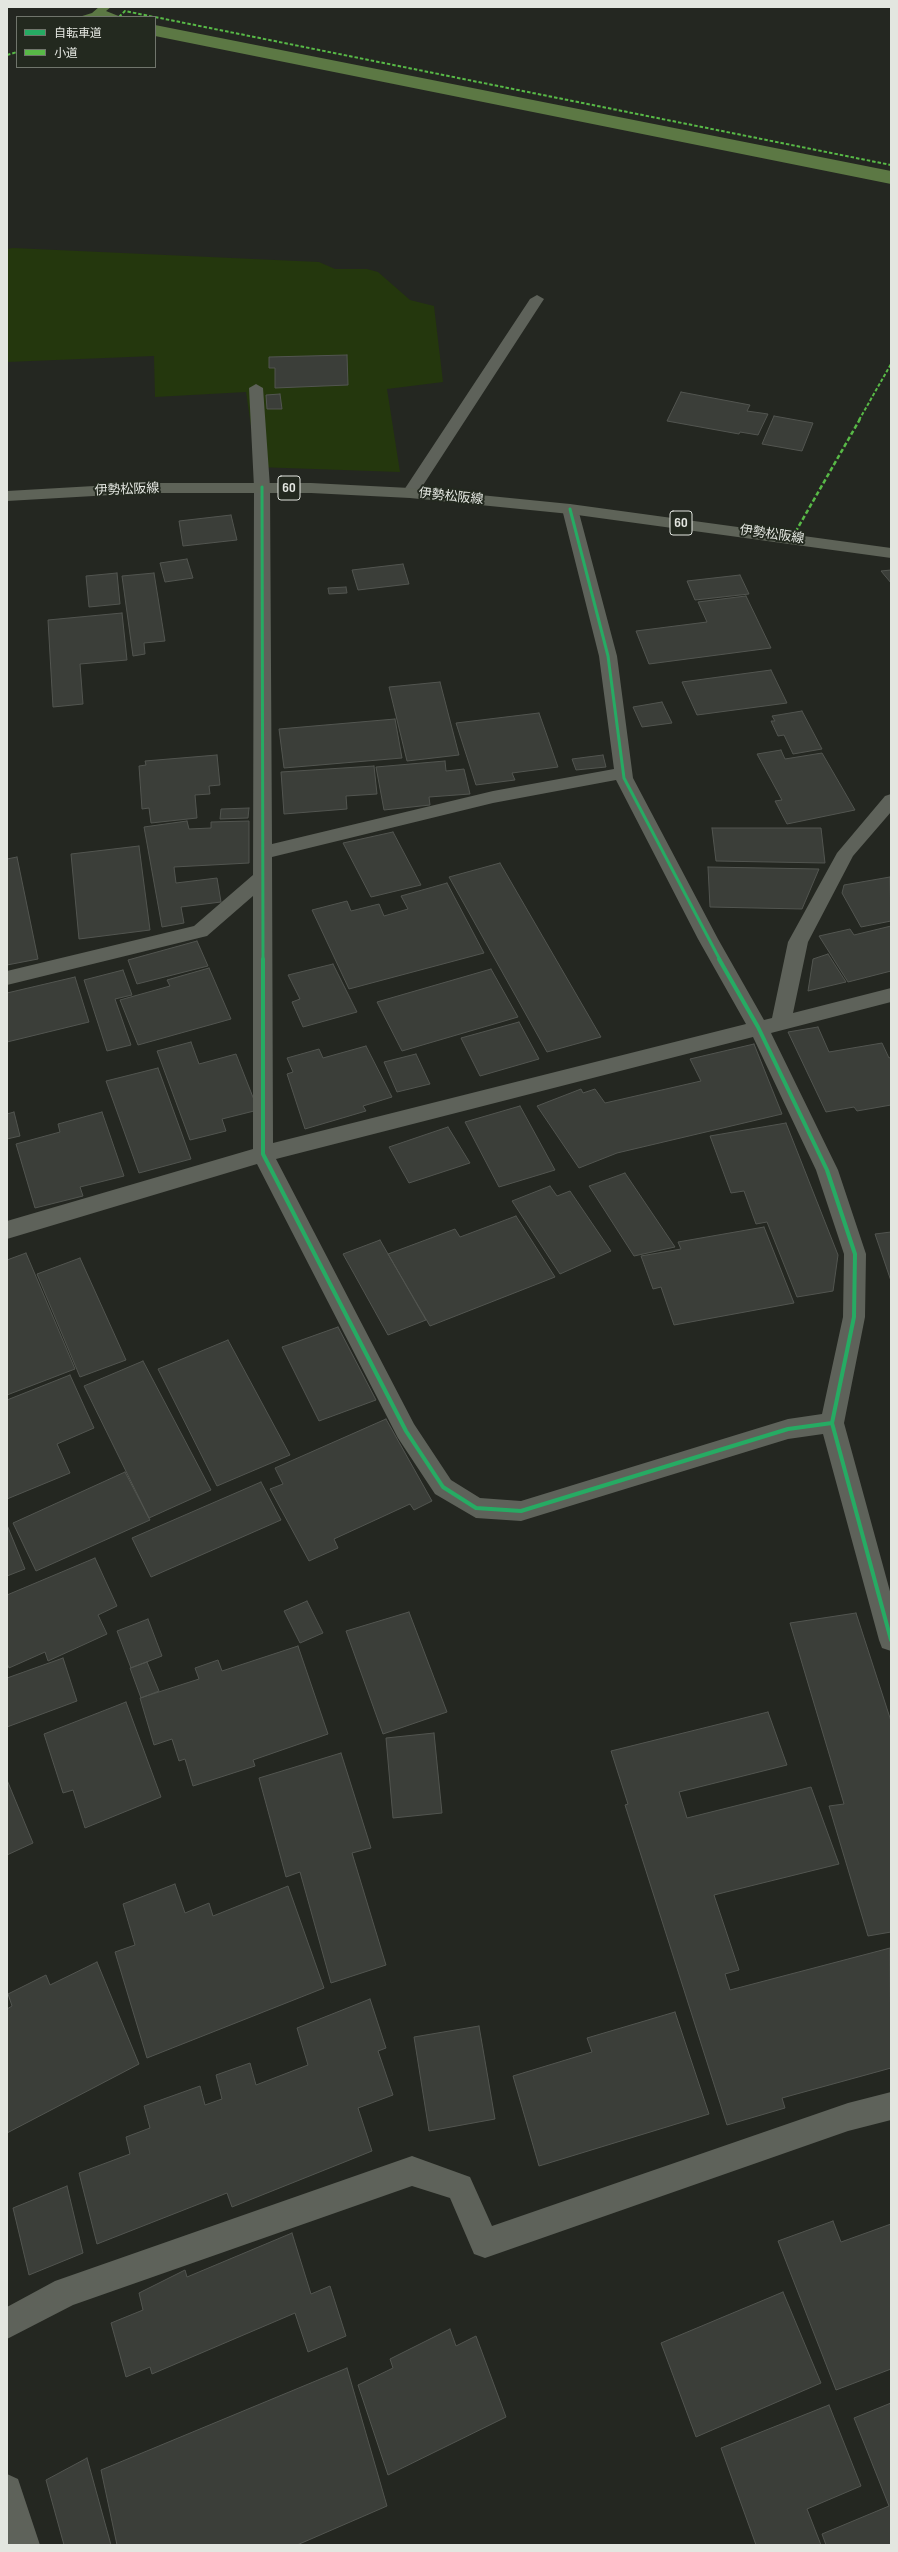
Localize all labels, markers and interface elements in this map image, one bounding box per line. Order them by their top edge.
legend [16,16,156,68]
text: 自転車道 [54,26,102,41]
text: 小道 [54,46,78,61]
road number: 60 [278,476,300,500]
street label: 伊勢松阪線 [94,481,160,499]
street label: 伊勢松阪線 [418,486,484,508]
road number: 60 [670,511,692,535]
street label: 伊勢松阪線 [739,523,805,547]

